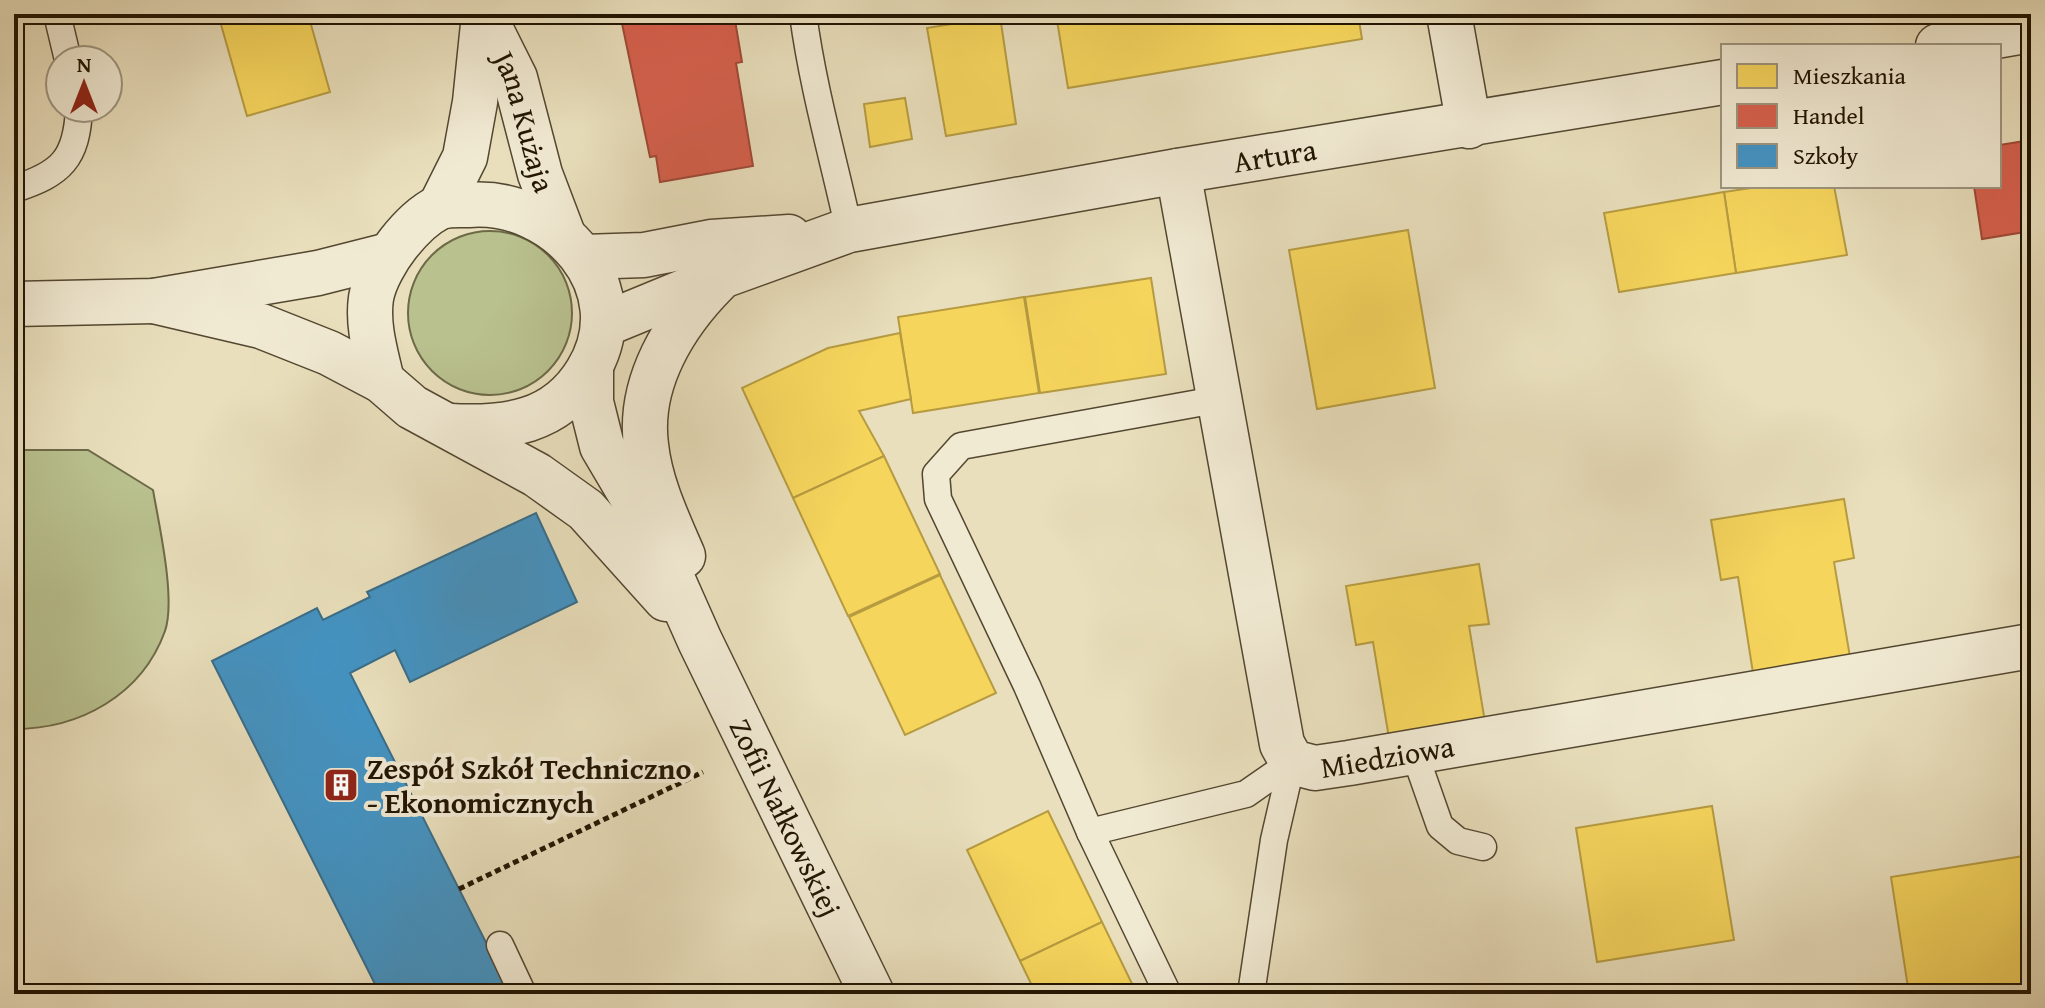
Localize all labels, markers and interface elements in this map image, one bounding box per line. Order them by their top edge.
street label: Jana Kużaja [481,40,567,198]
north arrow [44,44,124,124]
legend [1721,44,2001,188]
text: N [77,48,92,80]
text: Mieszkania [1793,58,1906,93]
text: Handel [1793,98,1865,133]
street label: Artura [1230,127,1320,184]
text: Szkoły [1793,138,1858,173]
street label: Zofii Nałkowskiej [719,711,853,924]
street label: Miedziowa [1318,723,1457,789]
place label: Zespół Szkół Techniczno - Ekonomicznych [367,746,692,824]
building icon: Zespół Szkół Techniczno - Ekonomicznych [322,766,360,804]

